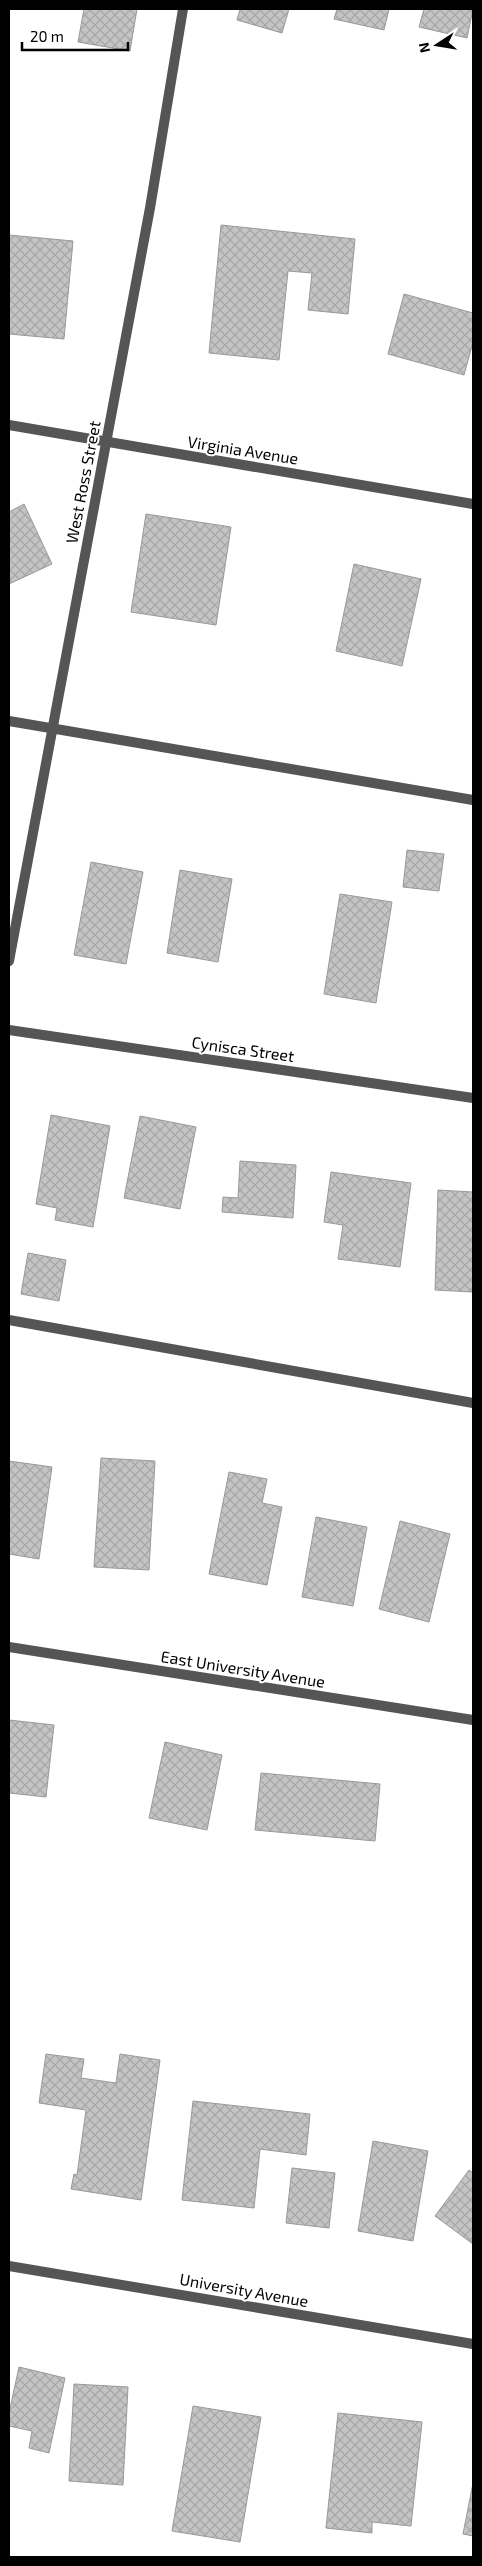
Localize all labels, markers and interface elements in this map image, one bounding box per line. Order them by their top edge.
scale bar [22,20,129,52]
north arrow [412,20,462,70]
text: 20 m [30,27,64,45]
text: N [414,41,433,55]
street label: West Ross Street [61,419,104,545]
street label: Virginia Avenue [186,431,300,468]
street label: Cynisca Street [191,1032,296,1065]
street label: East University Avenue [160,1646,327,1691]
street label: University Avenue [178,2269,310,2310]

